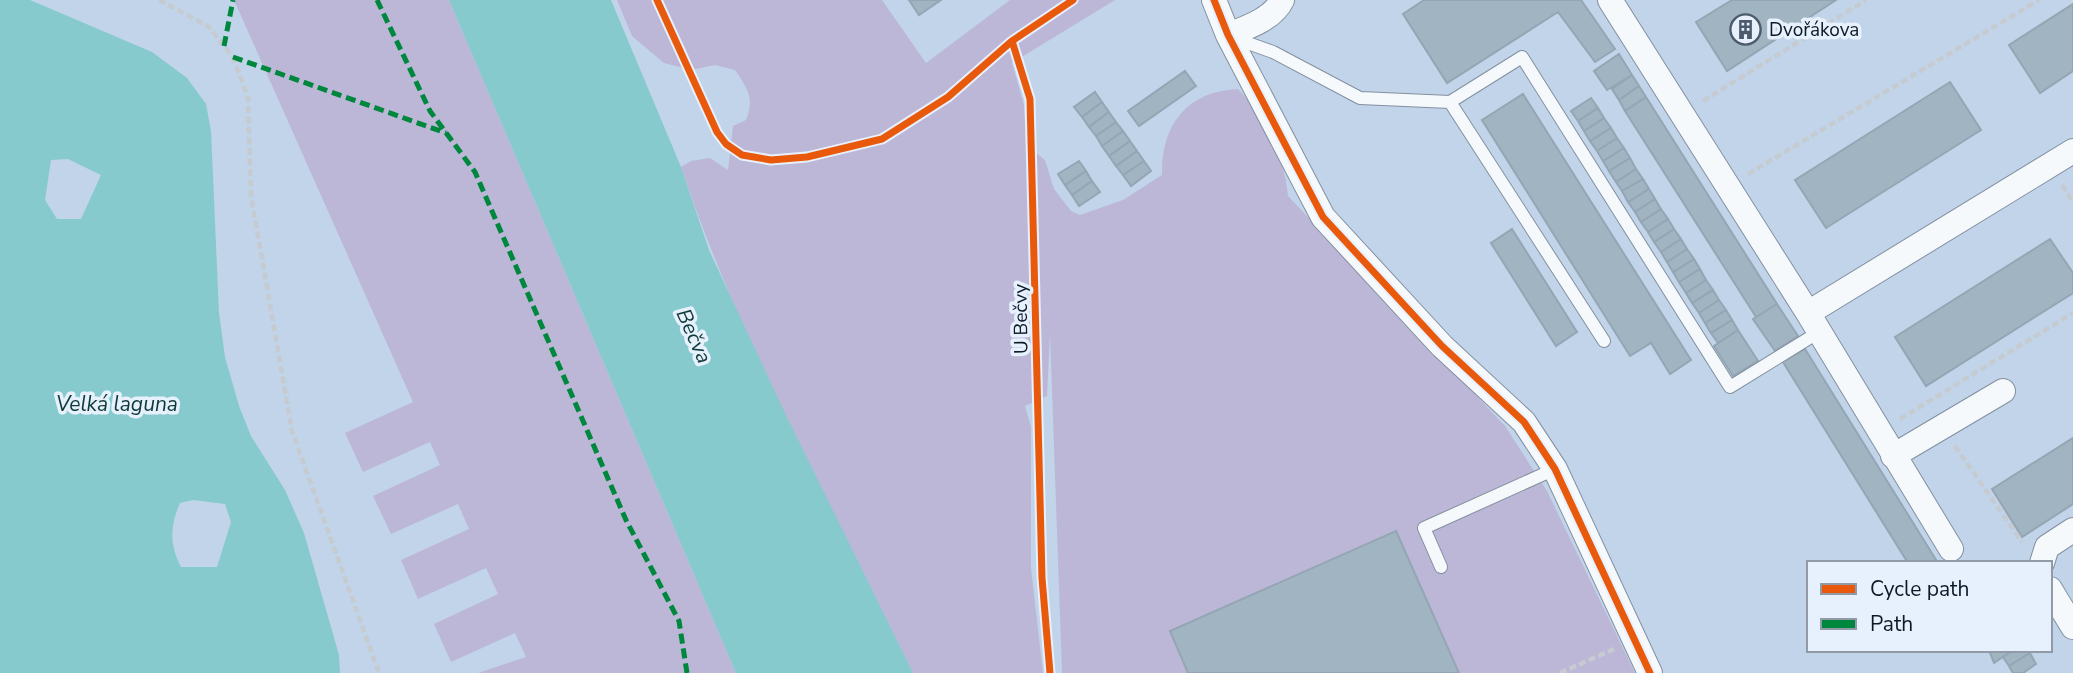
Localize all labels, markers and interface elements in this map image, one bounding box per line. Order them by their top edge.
building icon: Dvořákova [1729,12,1763,46]
place label: Dvořákova [1769,17,1859,43]
street label: U Bečvy [1007,283,1035,354]
water label: Bečva [670,304,718,368]
water label: Velká laguna [56,390,178,418]
legend [1807,561,2052,652]
text: Cycle path [1870,575,1969,603]
text: Path [1870,610,1913,638]

